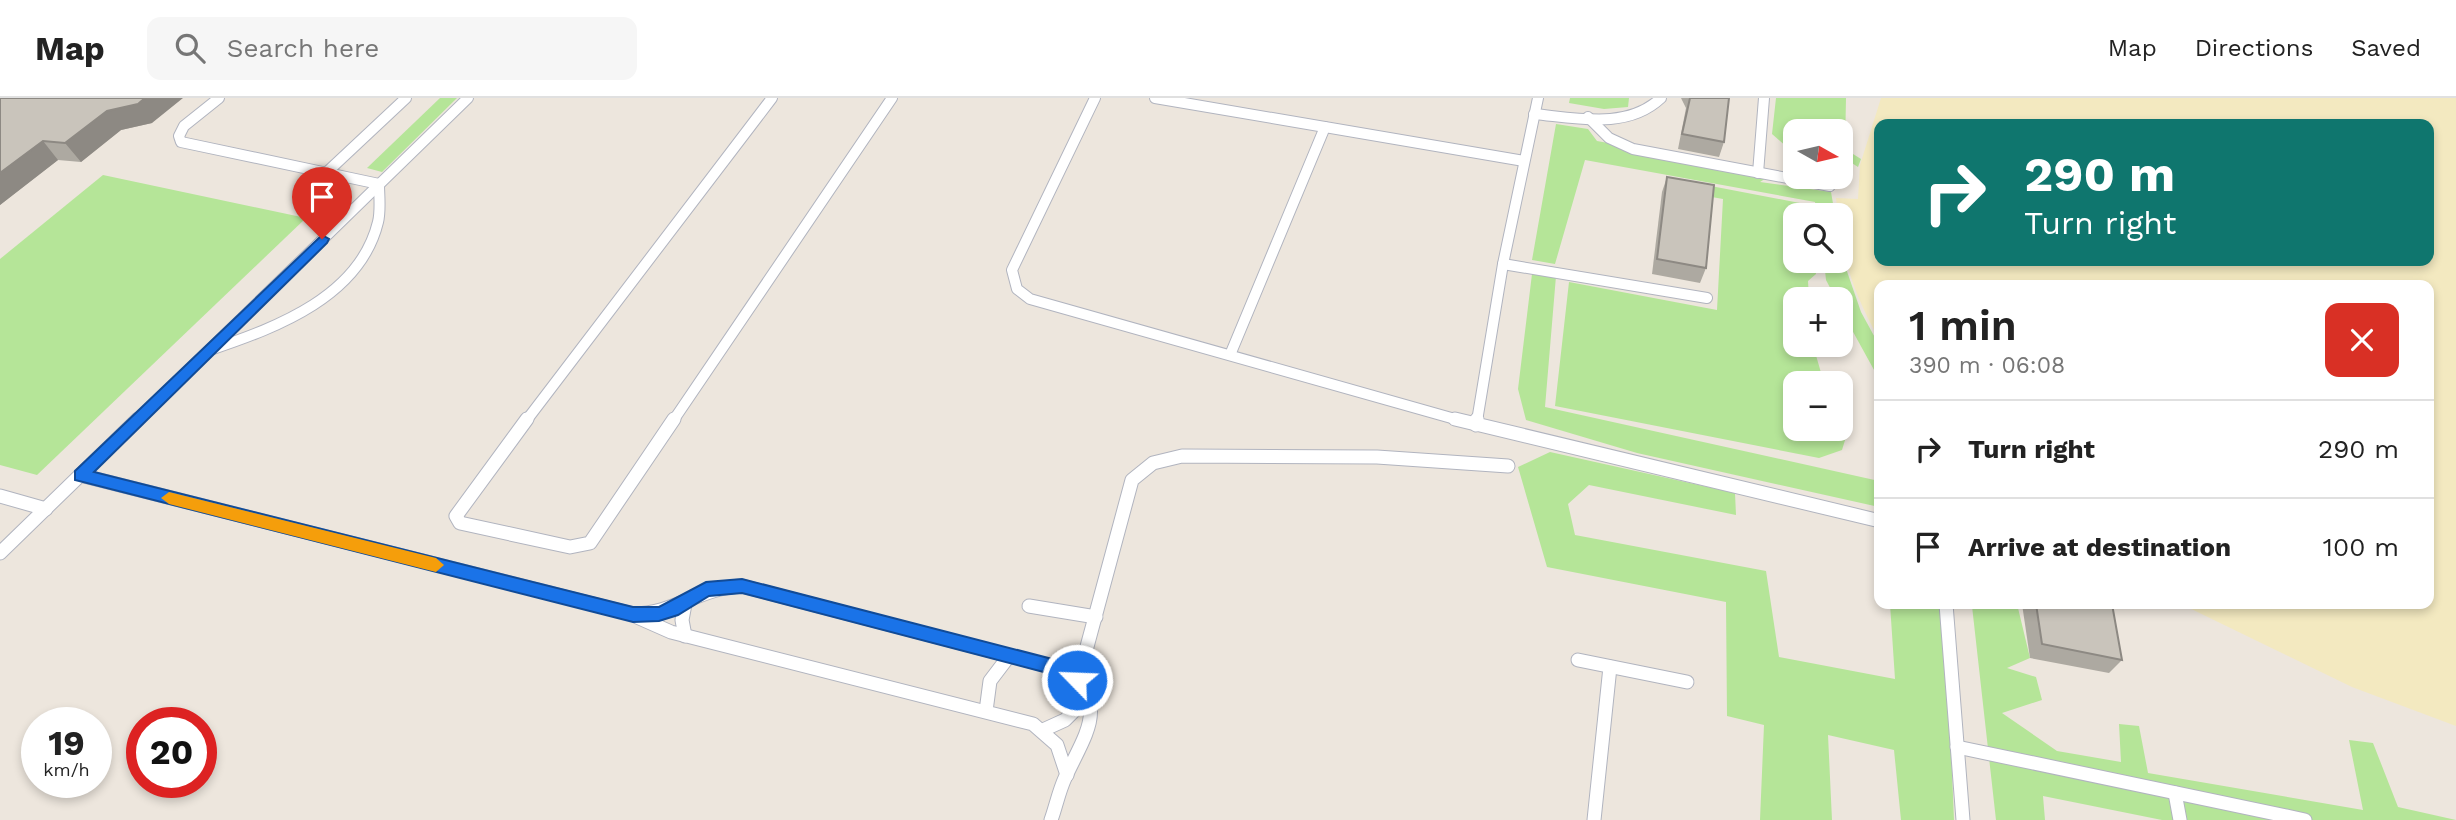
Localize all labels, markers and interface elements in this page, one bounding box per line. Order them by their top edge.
search box [147,17,637,80]
text: Map [35,29,105,68]
icon: search [171,29,209,67]
text: Search here [227,33,379,63]
text: Map [2108,34,2157,62]
text: Directions [2195,34,2313,62]
text: Saved [2351,34,2421,62]
north arrow [1783,119,1853,189]
map controls [1783,119,1853,441]
text: 290 m [2024,145,2175,203]
icon: right [1909,147,2000,238]
pin [292,167,352,239]
icon: arrive [303,178,341,216]
button: search [1783,203,1853,273]
text: Turn right [2024,204,2176,242]
button: + [1783,287,1853,357]
text: 1 min [1909,301,2017,350]
button: close [2325,303,2399,377]
text: 390 m · 06:08 [1909,352,2065,379]
button: − [1783,371,1853,441]
icon: right [1909,430,1947,468]
text: Turn right [1968,434,2095,464]
text: 290 m [2318,434,2399,464]
icon: arrive [1909,528,1947,566]
text: Arrive at destination [1968,532,2231,562]
text: 100 m [2323,532,2399,562]
position arrow [1040,643,1114,717]
speed limit sign: 20 [126,707,217,798]
text: 19 [48,722,85,764]
text: km/h [43,759,90,780]

